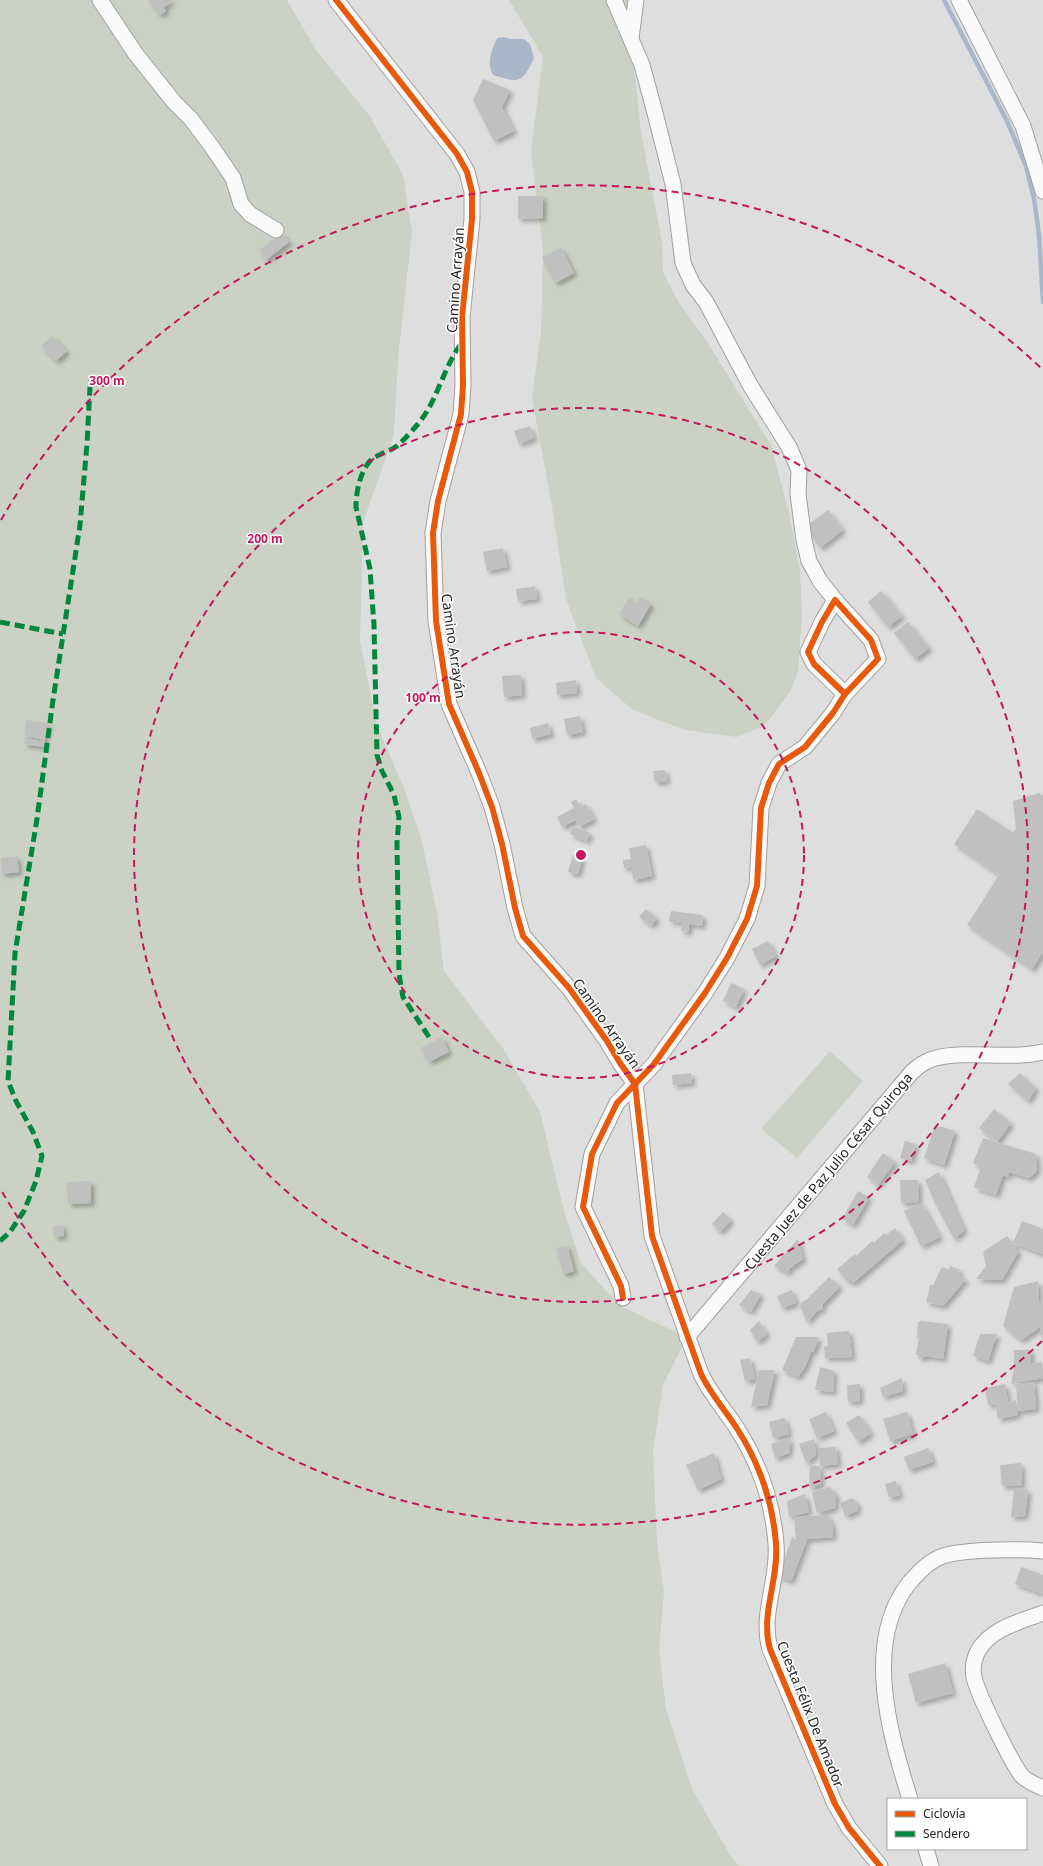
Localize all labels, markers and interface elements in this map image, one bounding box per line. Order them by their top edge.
street label: Camino Arrayán [442,227,468,333]
text: 300 m [89,372,125,389]
text: 200 m [247,530,283,547]
street label: Camino Arrayán [437,592,471,700]
text: 100 m [405,689,441,706]
centre of rings [574,848,588,862]
street label: Camino Arrayán [569,974,645,1072]
street label: Cuesta Juez de Paz Julio César Quiroga [740,1068,916,1274]
street label: Cuesta Félix De Amador [773,1638,849,1790]
legend [887,1798,1027,1850]
text: Ciclovía [923,1805,965,1822]
text: Sendero [923,1825,970,1842]

